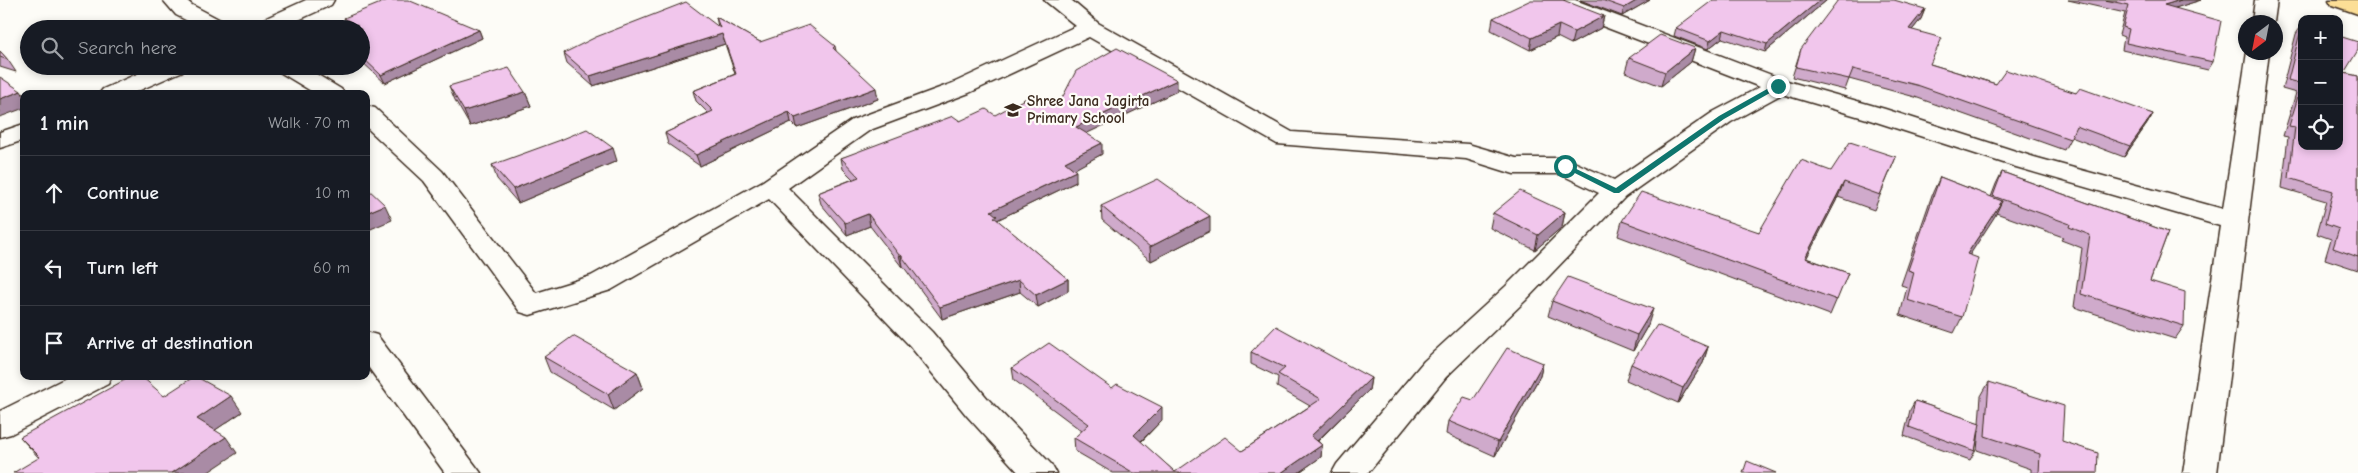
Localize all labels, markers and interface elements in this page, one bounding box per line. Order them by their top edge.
north arrow [2238,15,2283,60]
map controls [2298,15,2343,150]
button: + [2298,15,2343,60]
search box [20,20,370,75]
icon: search [38,34,66,62]
text: Search here [78,37,177,59]
button: − [2298,60,2343,105]
route end [1767,75,1790,98]
place label: Shree Jana Jagirta Primary School [1027,92,1149,127]
school or university icon: Shree Jana Jagirta Primary School [1003,100,1023,120]
button: locate [2298,105,2343,150]
text: 1 min [40,111,89,135]
text: Walk · 70 m [268,114,350,132]
route start [1554,155,1577,178]
icon: ahead [40,179,68,207]
text: Continue [87,182,159,204]
text: 10 m [315,184,350,202]
icon: left [40,254,68,282]
text: Turn left [87,257,158,279]
text: 60 m [313,259,350,277]
icon: arrive [40,329,68,357]
text: Arrive at destination [87,332,253,354]

